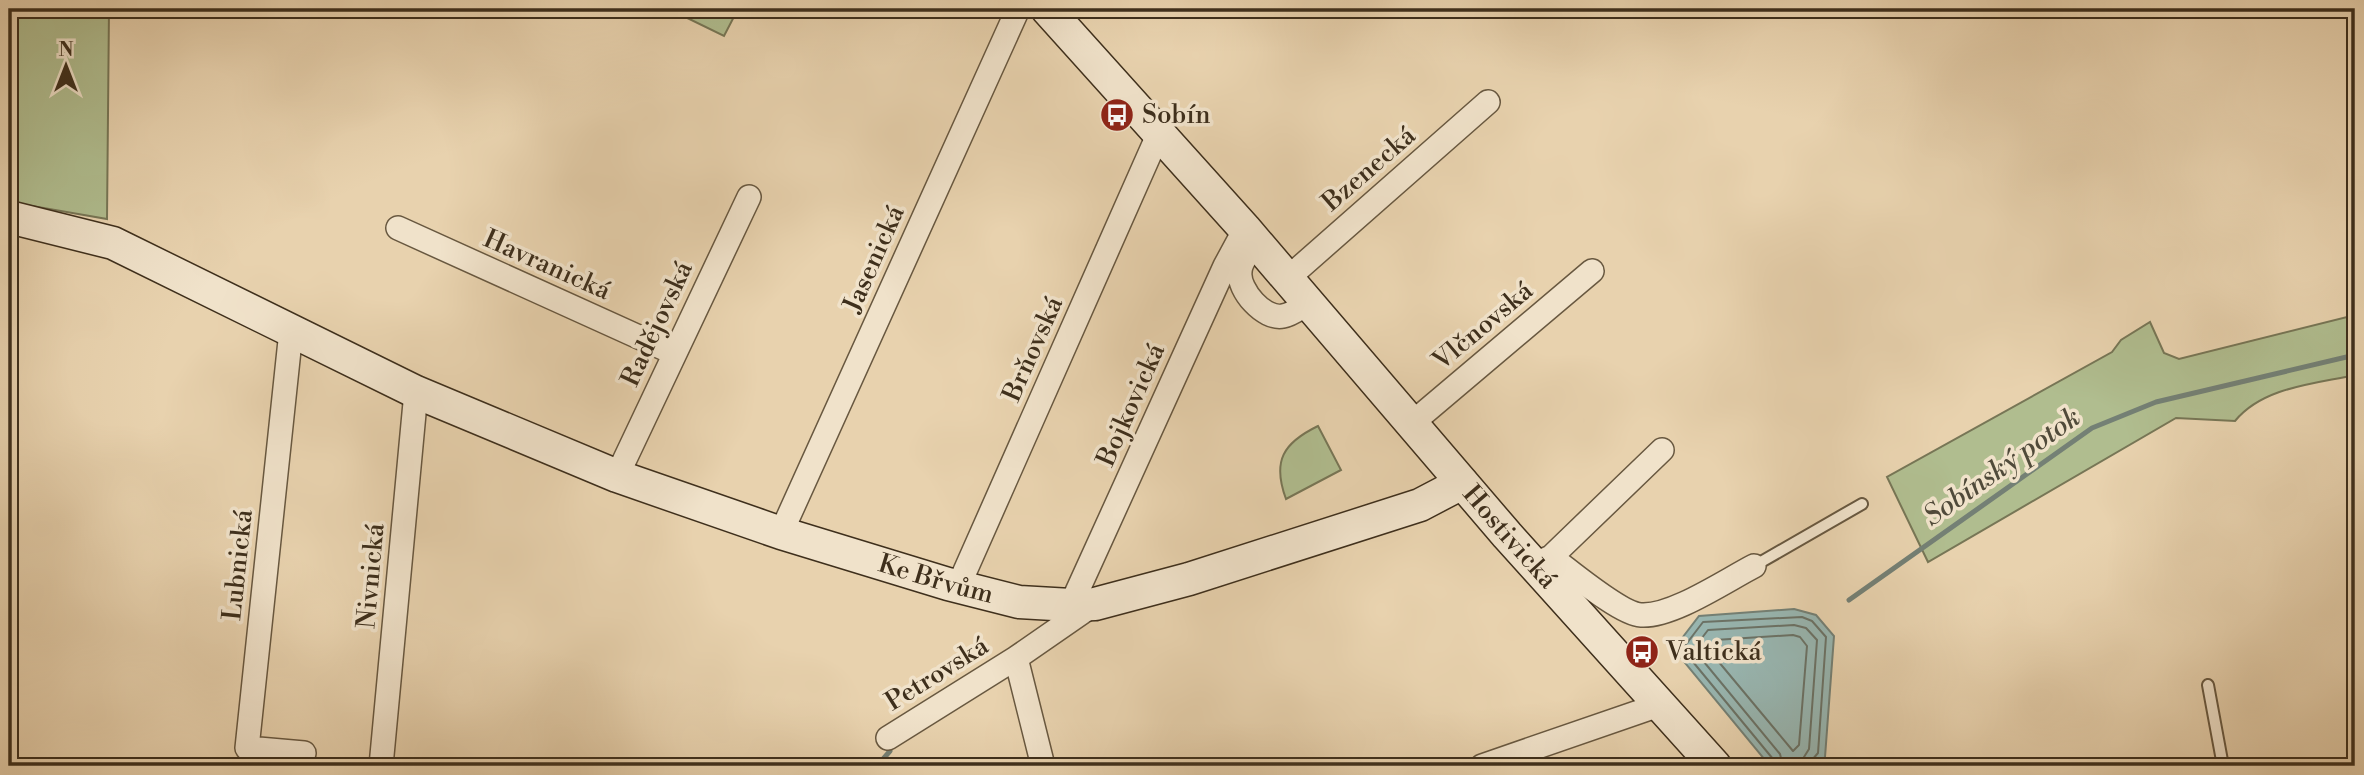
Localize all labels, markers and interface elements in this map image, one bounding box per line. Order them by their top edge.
north arrow [32,32,102,102]
text: N [58,38,74,62]
bus stop icon: Sobín [1098,96,1136,134]
place label: Sobín [1142,99,1210,131]
street label: Bzenecká [1315,119,1423,219]
street label: Jasenická [836,200,912,318]
street label: Havranická [478,223,616,308]
street label: Radějovská [614,256,700,392]
street label: Vlčnovská [1426,274,1540,378]
street label: Brňovská [995,291,1071,407]
street label: Bojkovická [1089,338,1173,472]
water label: Sobínský potok [1917,400,2087,534]
street label: Hostivická [1456,479,1564,596]
street label: Lubnická [216,507,260,622]
street label: Nivnická [350,521,392,630]
street label: Ke Břvům [874,548,997,611]
street label: Petrovská [880,629,995,718]
bus stop icon: Valtická [1623,633,1661,671]
place label: Valtická [1665,636,1763,668]

